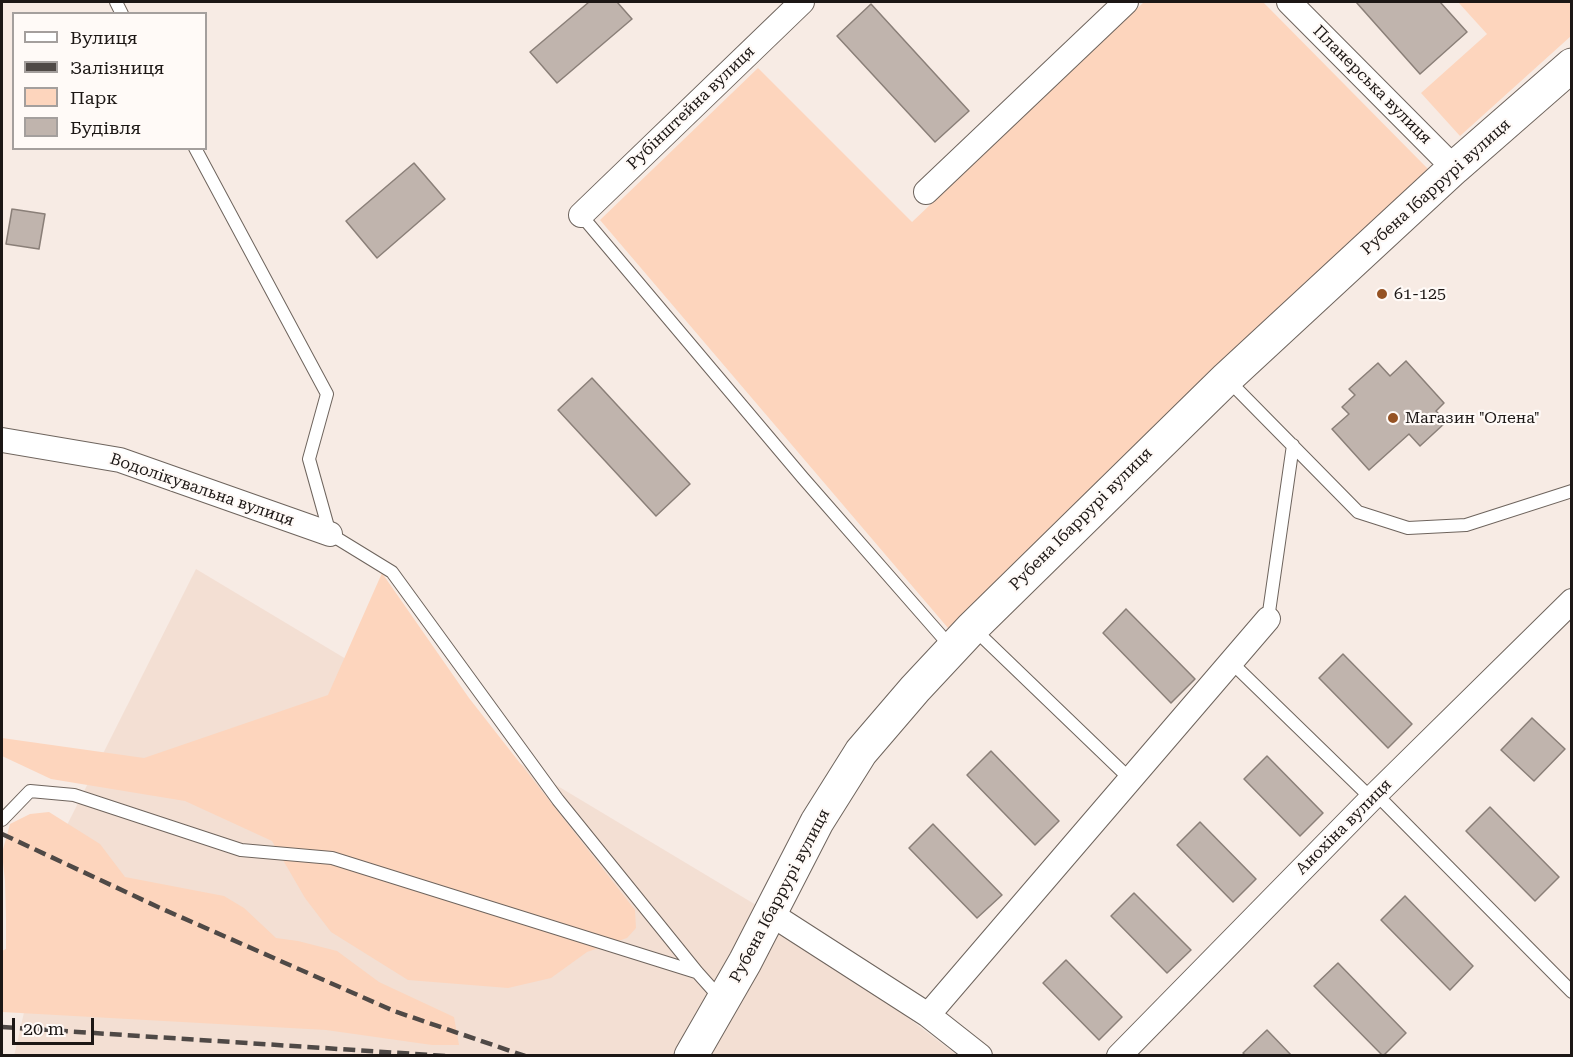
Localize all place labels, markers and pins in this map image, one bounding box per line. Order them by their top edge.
place label: 61-125 [1394,284,1446,304]
marker: 61-125 [1375,287,1389,301]
place label: Магазин "Олена" [1405,408,1540,428]
marker: Магазин "Олена" [1386,411,1400,425]

